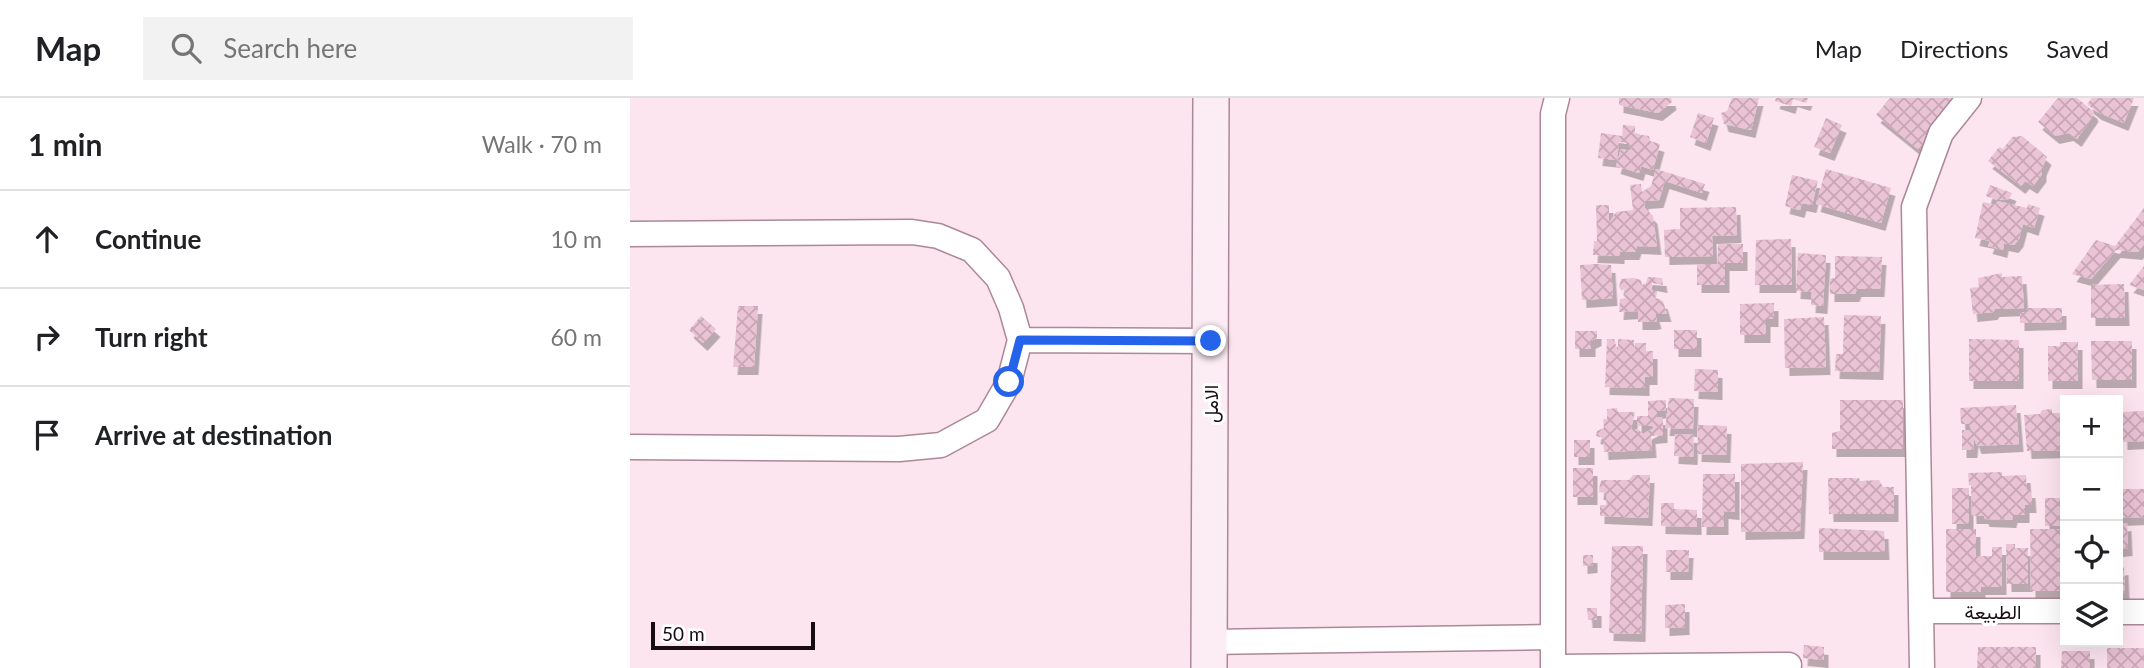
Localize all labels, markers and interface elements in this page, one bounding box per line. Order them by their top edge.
search box [143,17,633,80]
text: Map [35,28,101,68]
icon: search [167,29,205,67]
text: Search here [223,32,357,64]
text: Map [1815,34,1862,63]
text: Directions [1900,34,2008,63]
text: Saved [2046,34,2109,63]
text: 1 min [28,126,102,162]
text: Walk · 70 m [482,130,602,158]
icon: ahead [28,220,66,258]
text: Continue [95,223,201,255]
text: 10 m [551,225,602,253]
icon: right [28,318,66,356]
text: Turn right [95,321,208,353]
text: 60 m [551,323,602,351]
route end [1195,325,1226,356]
route start [993,366,1024,397]
street label: الامل [1199,385,1223,423]
map controls [2060,395,2123,647]
button: + [2060,395,2123,458]
icon: arrive [28,416,66,454]
text: Arrive at destination [95,419,332,451]
button: − [2060,458,2123,521]
button: locate [2060,521,2123,584]
button: layers [2060,584,2123,647]
street label: الطبيعة [1965,600,2021,624]
scale bar [651,619,816,651]
text: 50 m [662,622,705,645]

